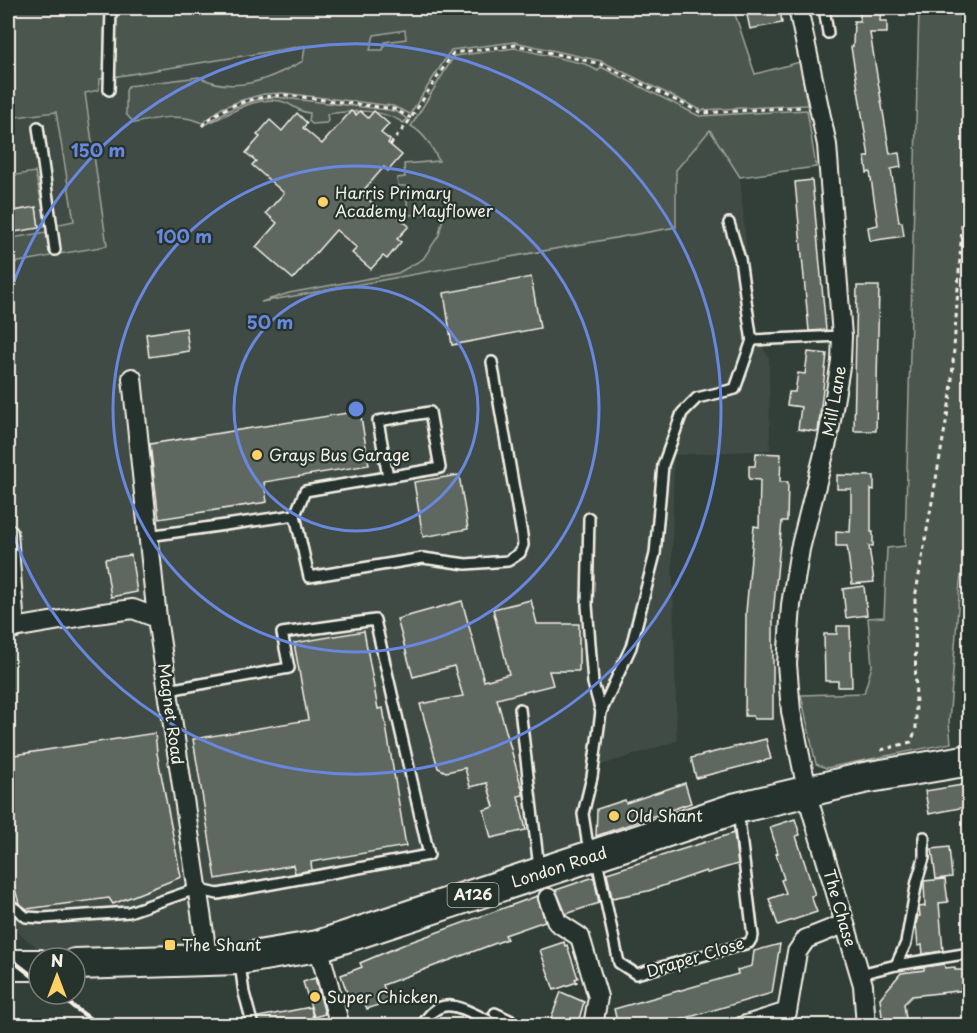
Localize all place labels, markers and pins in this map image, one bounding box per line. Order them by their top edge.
place label: Harris Primary Academy Mayflower [335,180,494,222]
marker: Harris Primary Academy Mayflower [316,195,330,209]
centre of rings [346,399,366,419]
place label: Grays Bus Garage [269,442,410,466]
marker: Grays Bus Garage [250,448,264,462]
place label: Old Shant [626,803,703,827]
marker: Old Shant [607,809,621,823]
place label: The Shant [182,932,262,956]
marker: The Shant [163,938,177,952]
place label: Super Chicken [327,984,438,1008]
marker: Super Chicken [308,990,322,1004]

